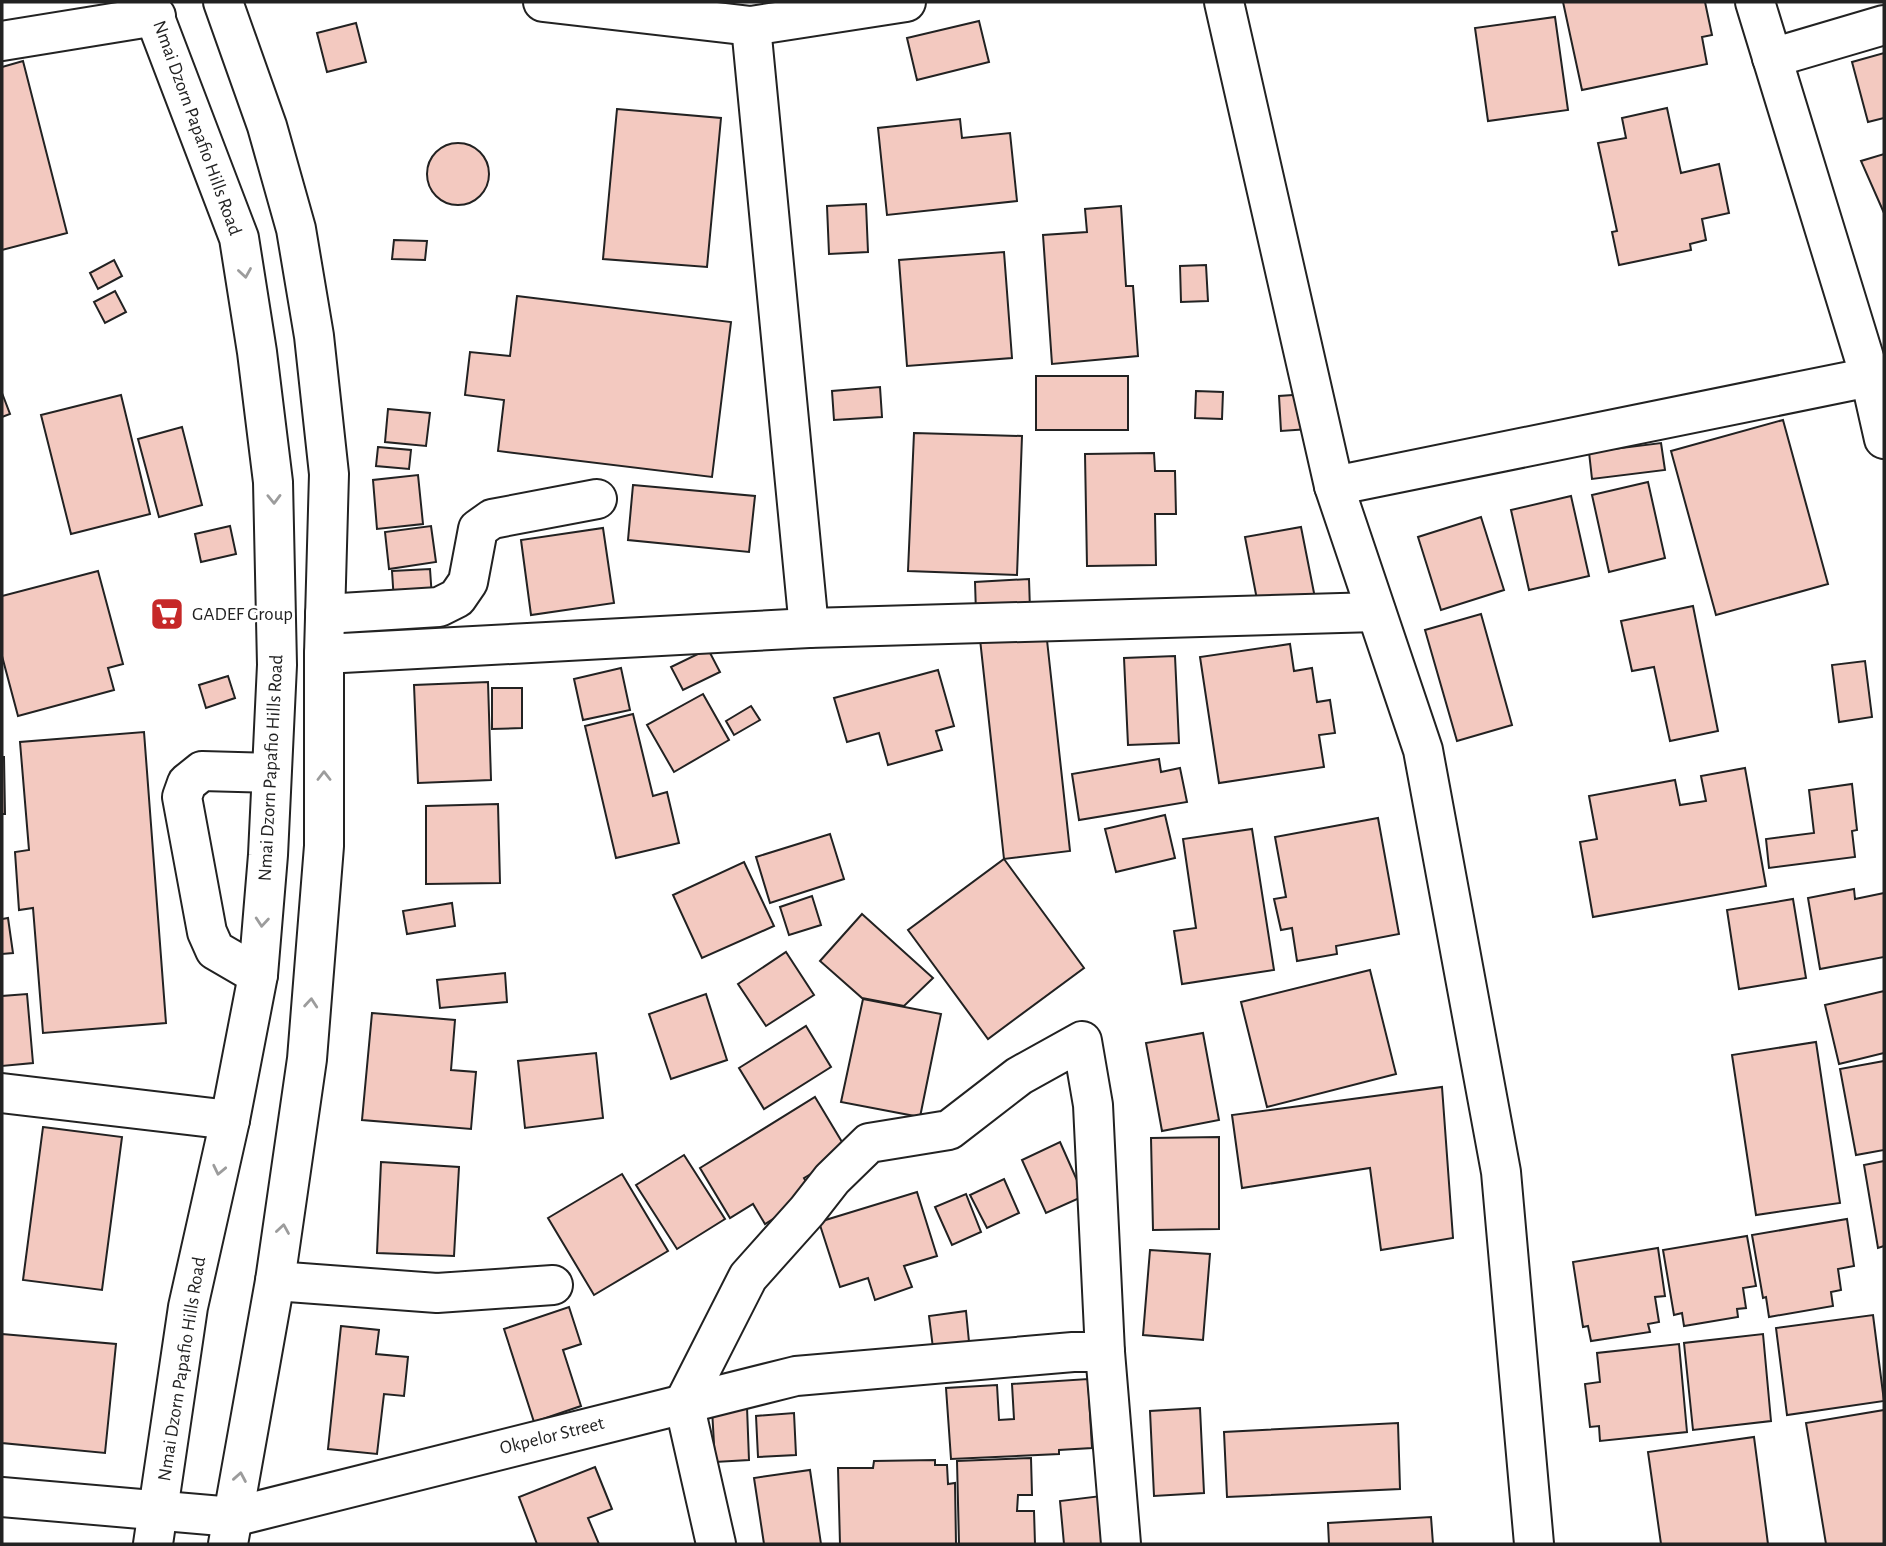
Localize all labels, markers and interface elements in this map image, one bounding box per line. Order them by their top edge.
street label: Nmai Dzorn Papafio Hills Road [149,18,245,238]
one-way arrow [237,267,252,279]
one-way arrow [266,493,281,504]
supermarket icon: GADEF Group [148,595,186,633]
place label: GADEF Group [192,605,293,624]
street label: Nmai Dzorn Papafio Hills Road [256,654,286,882]
one-way arrow [316,770,332,781]
one-way arrow [255,916,270,927]
one-way arrow [303,997,318,1008]
one-way arrow [213,1164,228,1176]
one-way arrow [275,1223,290,1235]
street label: Nmai Dzorn Papafio Hills Road [155,1255,209,1483]
street label: Okpelor Street [498,1414,606,1458]
one-way arrow [232,1471,247,1483]

